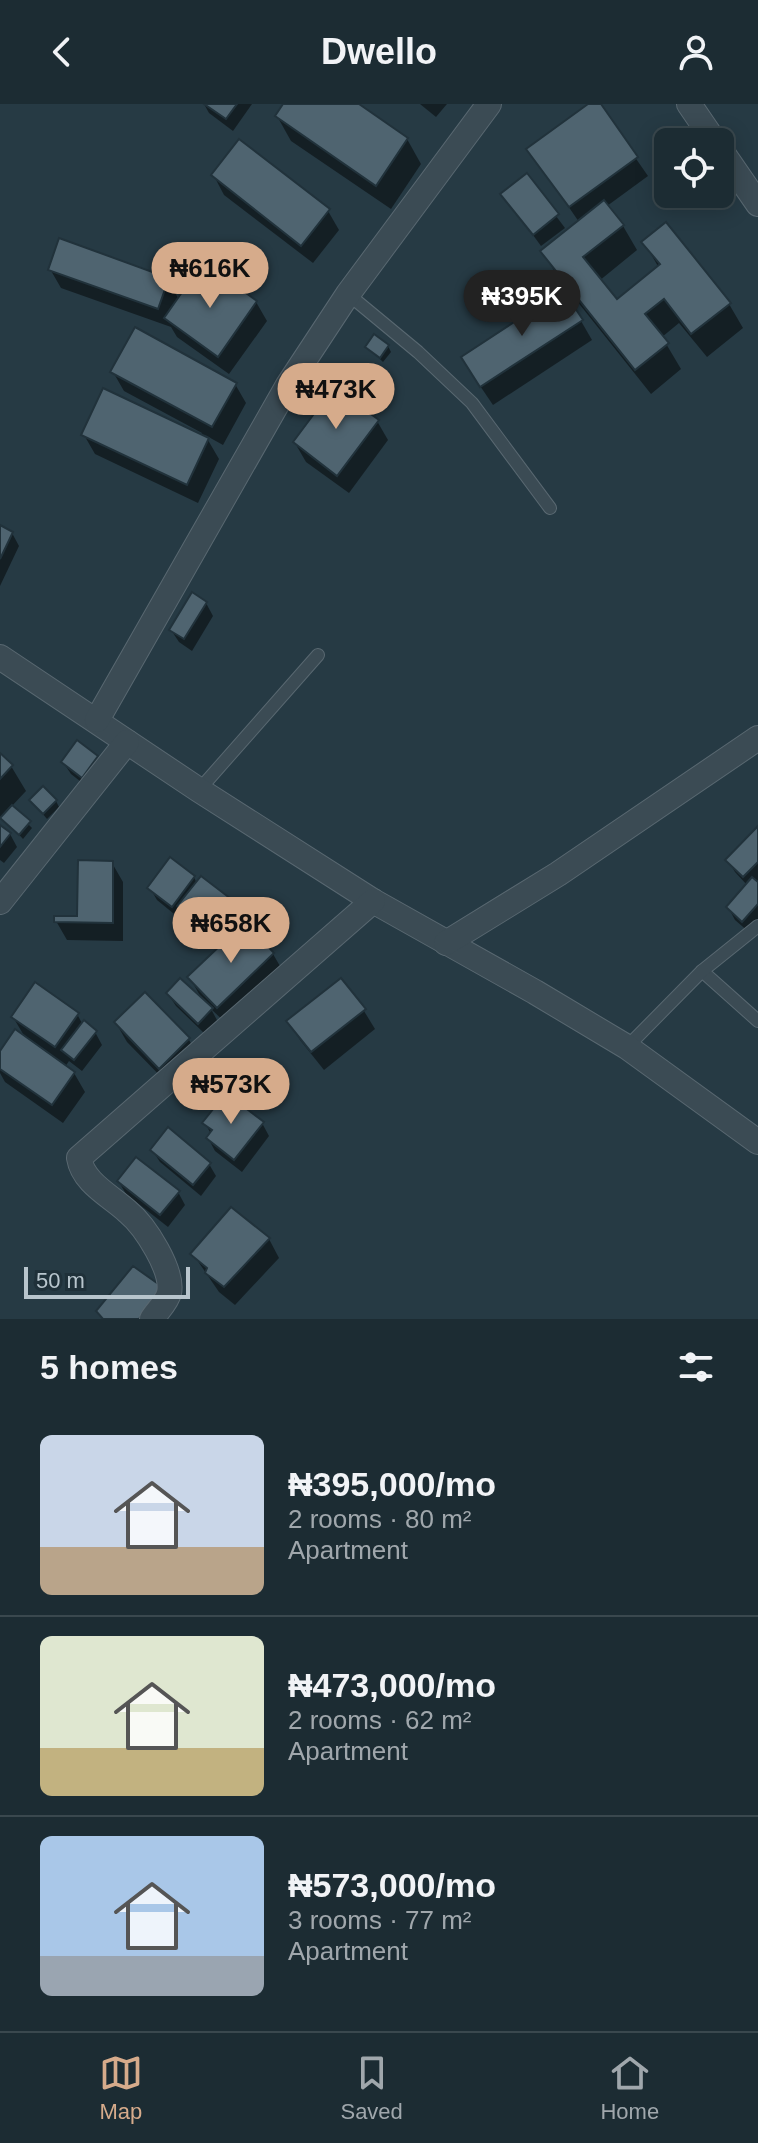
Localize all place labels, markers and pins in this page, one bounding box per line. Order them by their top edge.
pin: ₦616K [154,242,266,310]
pin: ₦395K [466,270,578,338]
pin: ₦473K [280,363,392,431]
pin: ₦658K [175,897,287,965]
pin: ₦573K [175,1058,287,1126]

